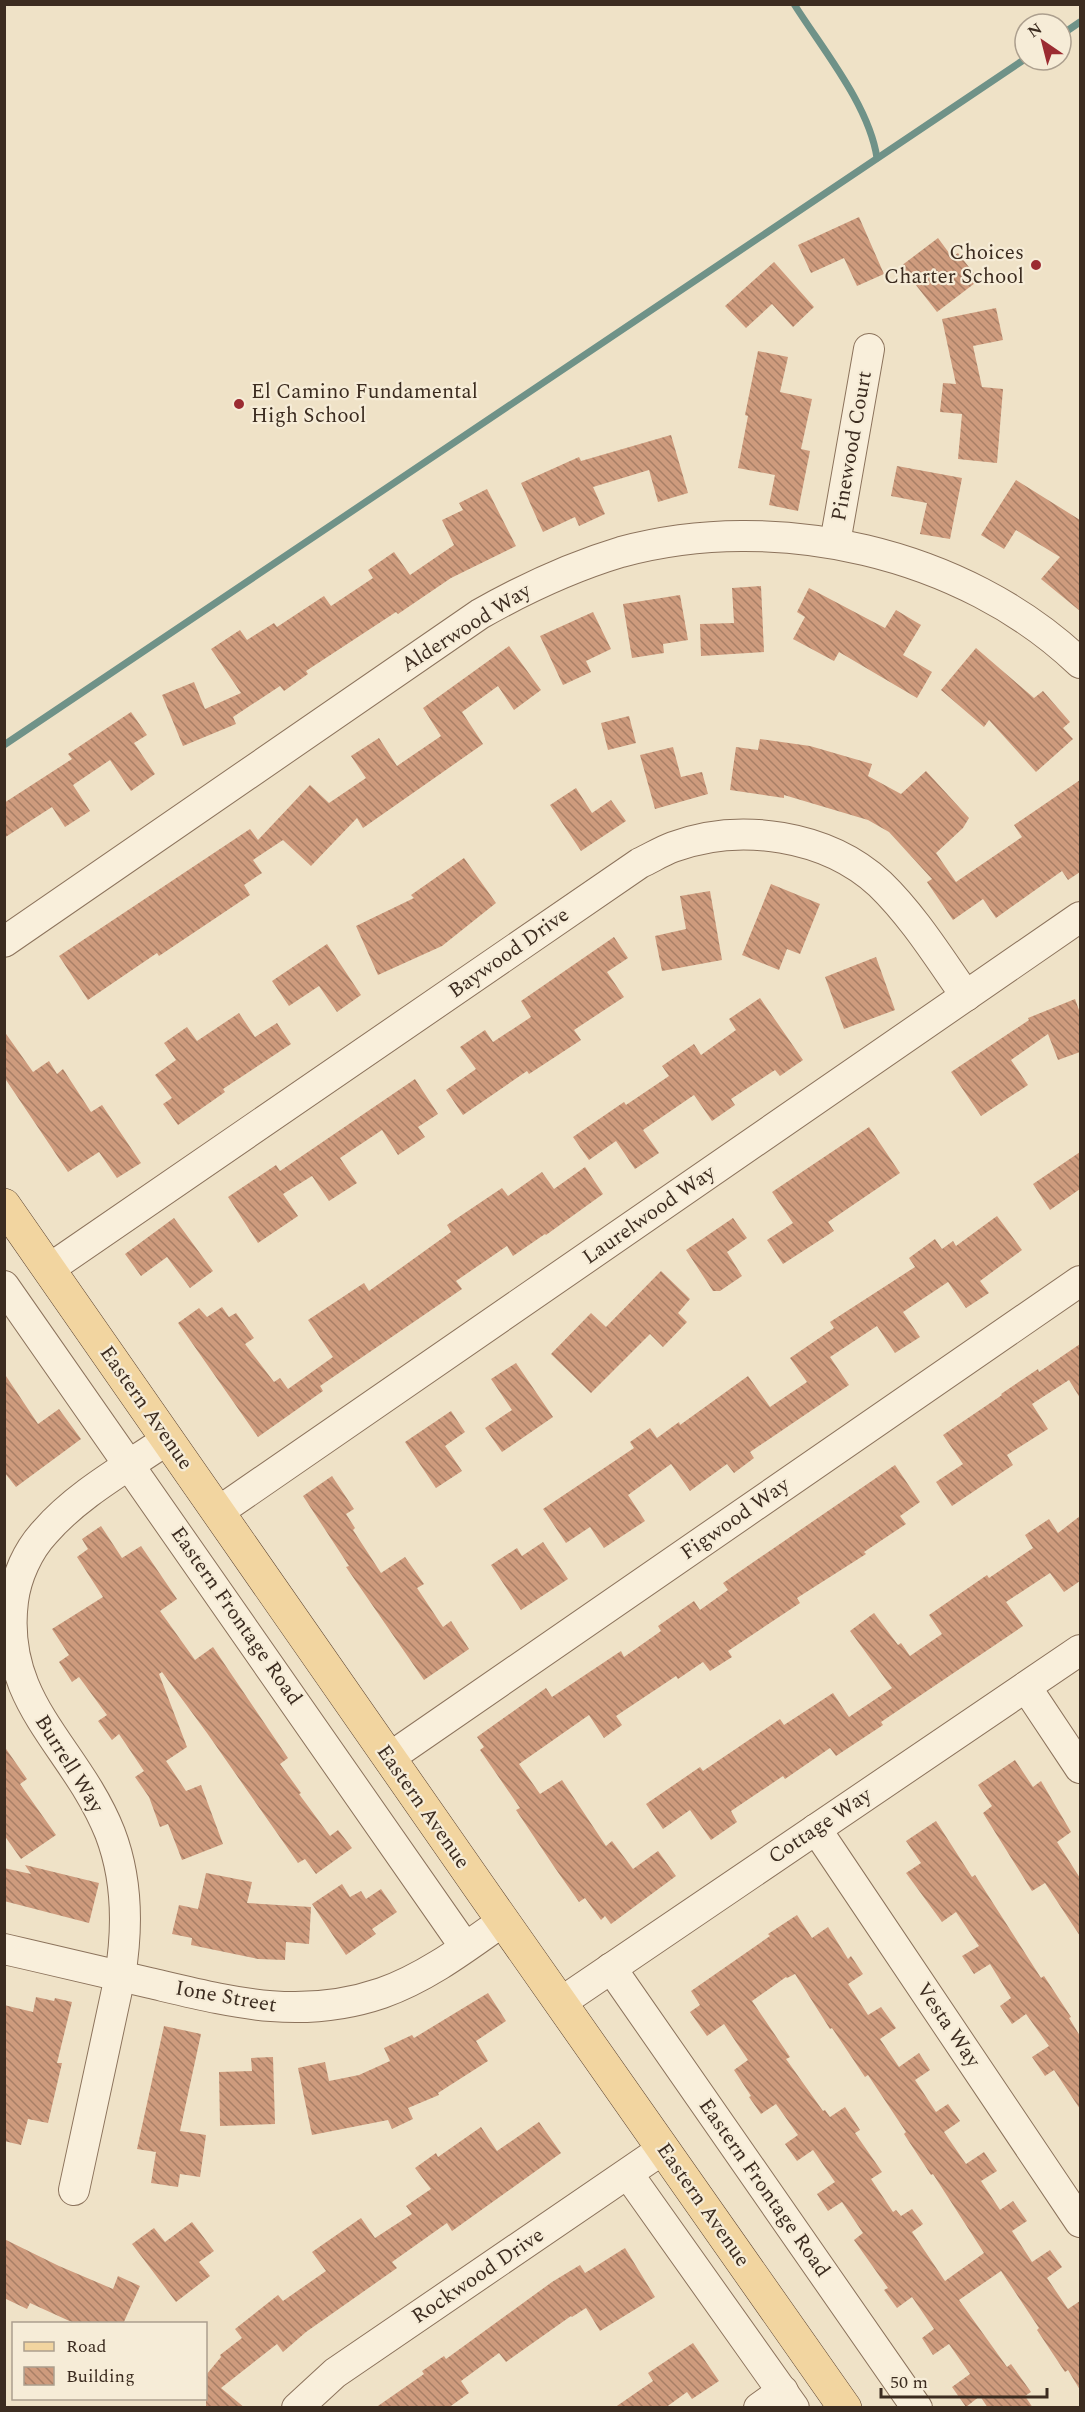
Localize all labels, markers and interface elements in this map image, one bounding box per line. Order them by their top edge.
north arrow [1013,12,1073,72]
text: N [1023,17,1047,44]
place label: Choices Charter School [884,237,1024,293]
marker: Choices Charter School [1029,258,1043,272]
street label: Pinewood Court [823,368,881,524]
place label: El Camino Fundamental High School [251,376,478,432]
marker: El Camino Fundamental High School [232,397,246,411]
street label: Alderwood Way [395,575,538,681]
street label: Baywood Drive [442,899,576,1007]
street label: Laurelwood Way [576,1157,723,1273]
street label: Eastern Avenue [91,1339,201,1477]
street label: Figwood Way [674,1469,797,1568]
street label: Eastern Frontage Road [162,1520,310,1712]
street label: Burrell Way [26,1709,112,1820]
street label: Eastern Avenue [368,1738,478,1876]
street label: Cottage Way [762,1779,879,1872]
street label: Ione Street [173,1972,279,2022]
street label: Vesta Way [908,1976,989,2075]
street label: Eastern Frontage Road [690,2092,838,2284]
street label: Eastern Avenue [648,2136,758,2274]
street label: Rockwood Drive [405,2220,551,2332]
legend [12,2322,207,2400]
text: Road [66,2333,107,2360]
scale bar [881,2361,1048,2399]
text: Building [66,2363,135,2390]
text: 50 m [890,2369,928,2396]

